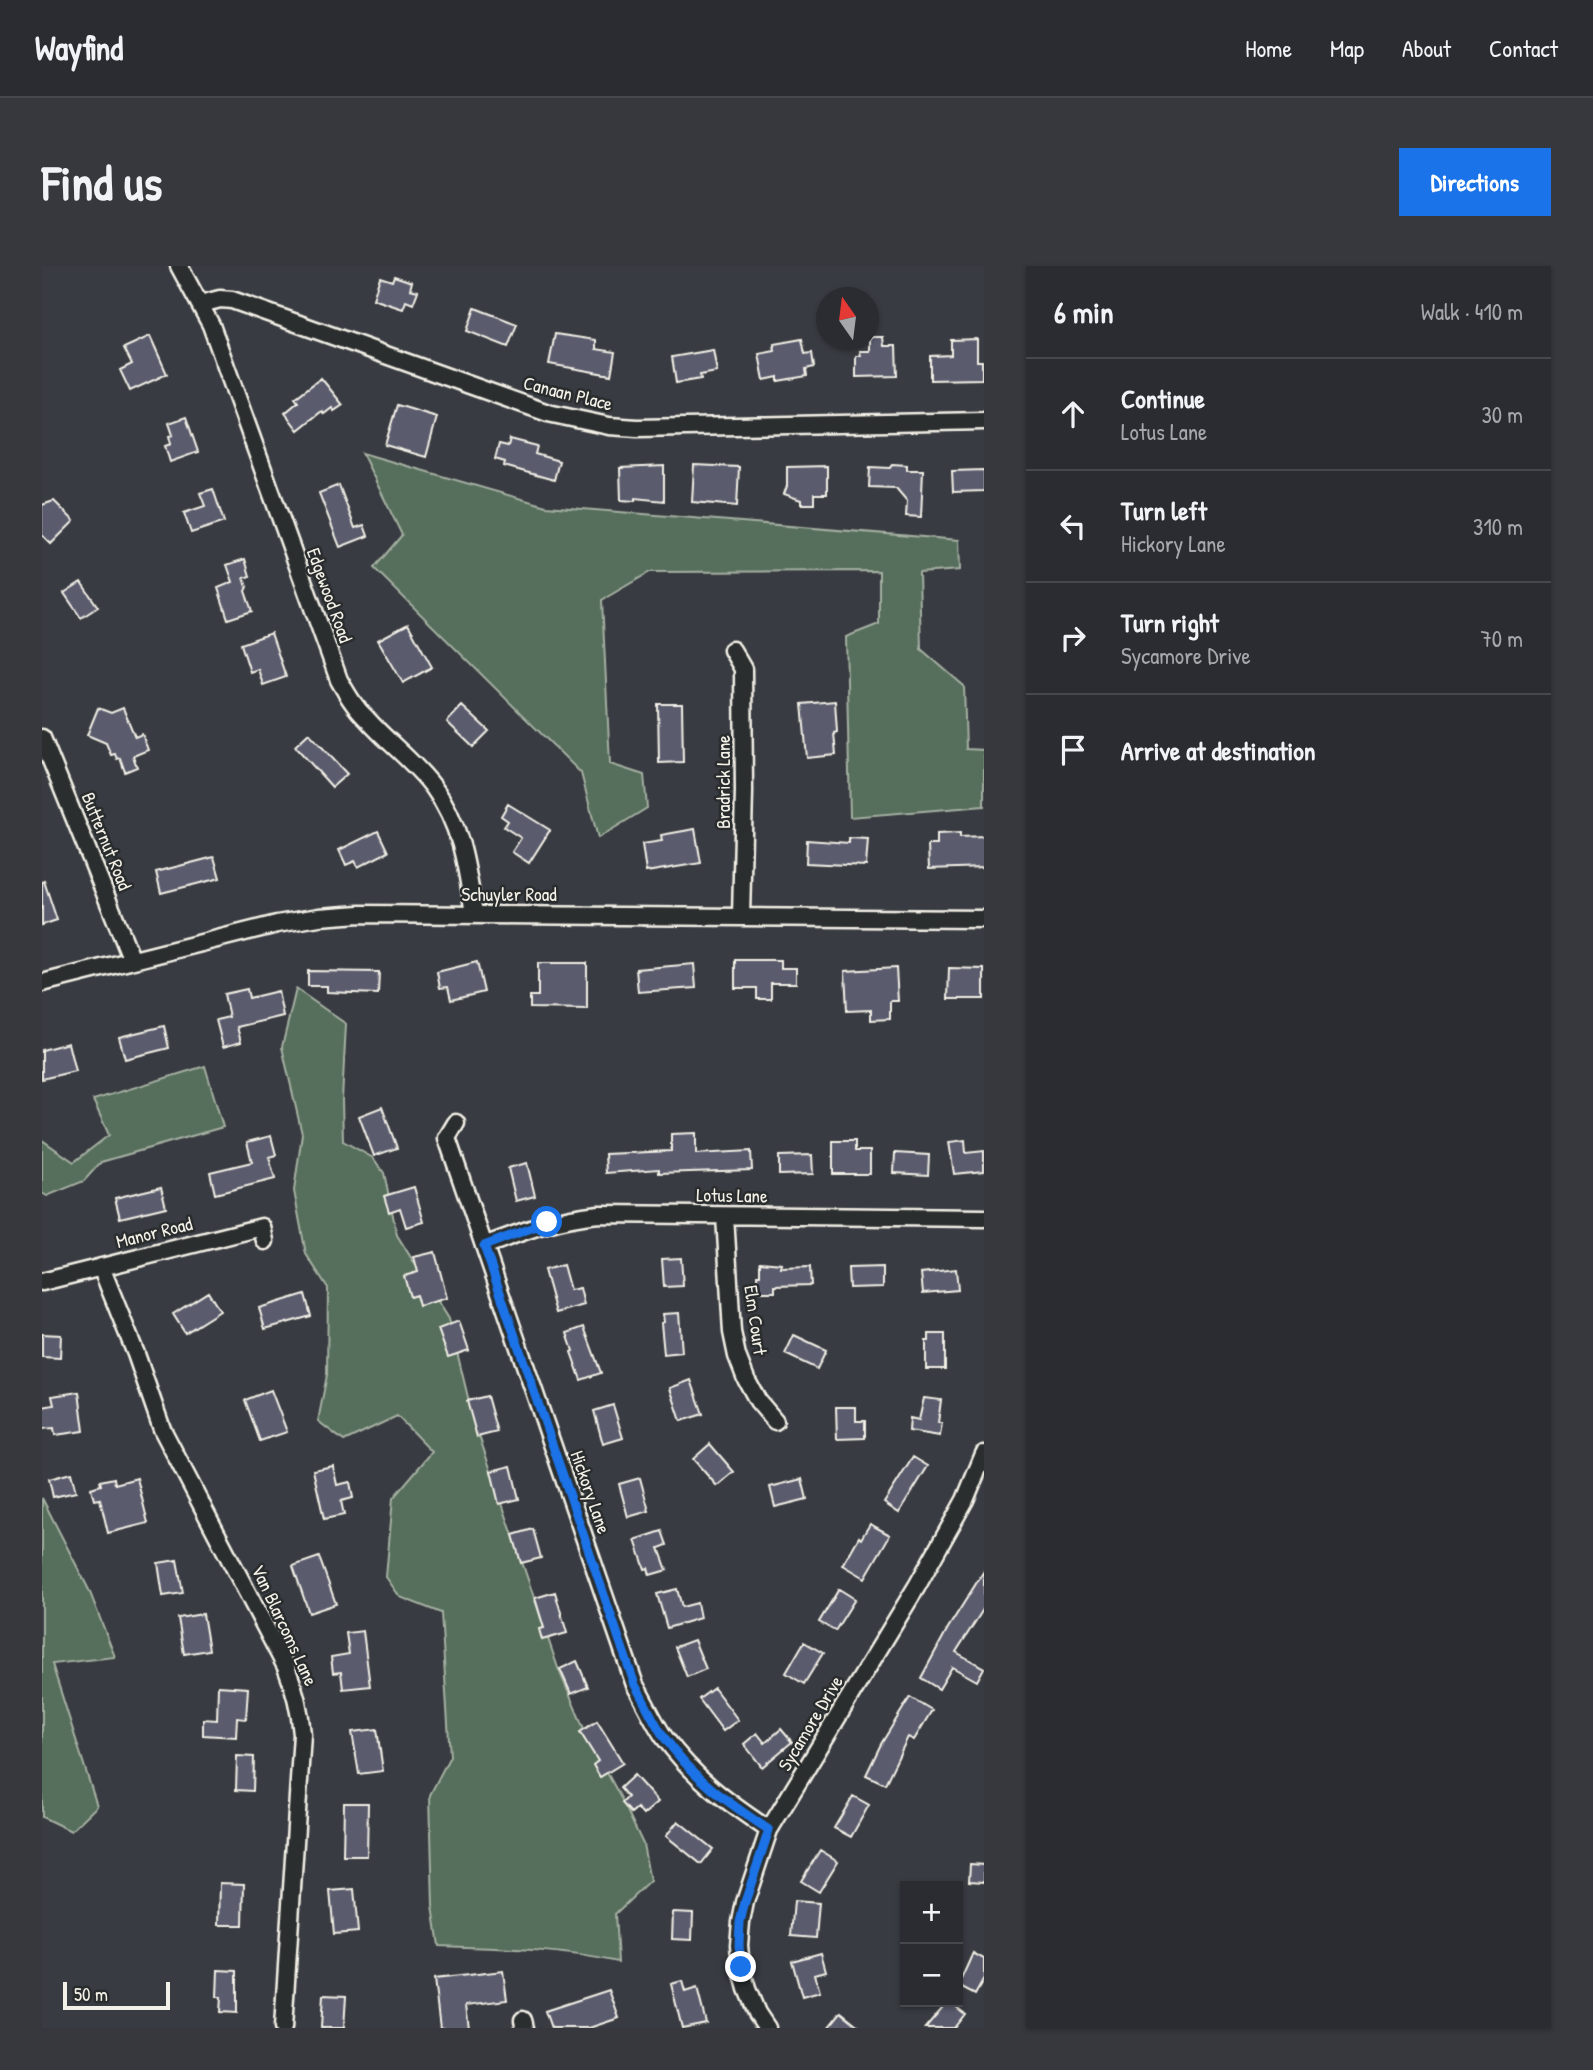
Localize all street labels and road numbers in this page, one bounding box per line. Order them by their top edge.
street label: Canaan Place [521,369,616,417]
street label: Edgewood Road [301,544,359,646]
street label: Bradrick Lane [710,735,736,829]
street label: Butternut Road [76,788,139,894]
street label: Schuyler Road [461,881,557,907]
street label: Lotus Lane [696,1181,768,1209]
street label: Manor Road [113,1210,195,1254]
street label: Elm Court [738,1283,774,1357]
street label: Hickory Lane [565,1447,618,1538]
street label: Van Blarcoms Lane [246,1560,325,1690]
street label: Sycamore Drive [771,1670,849,1776]

